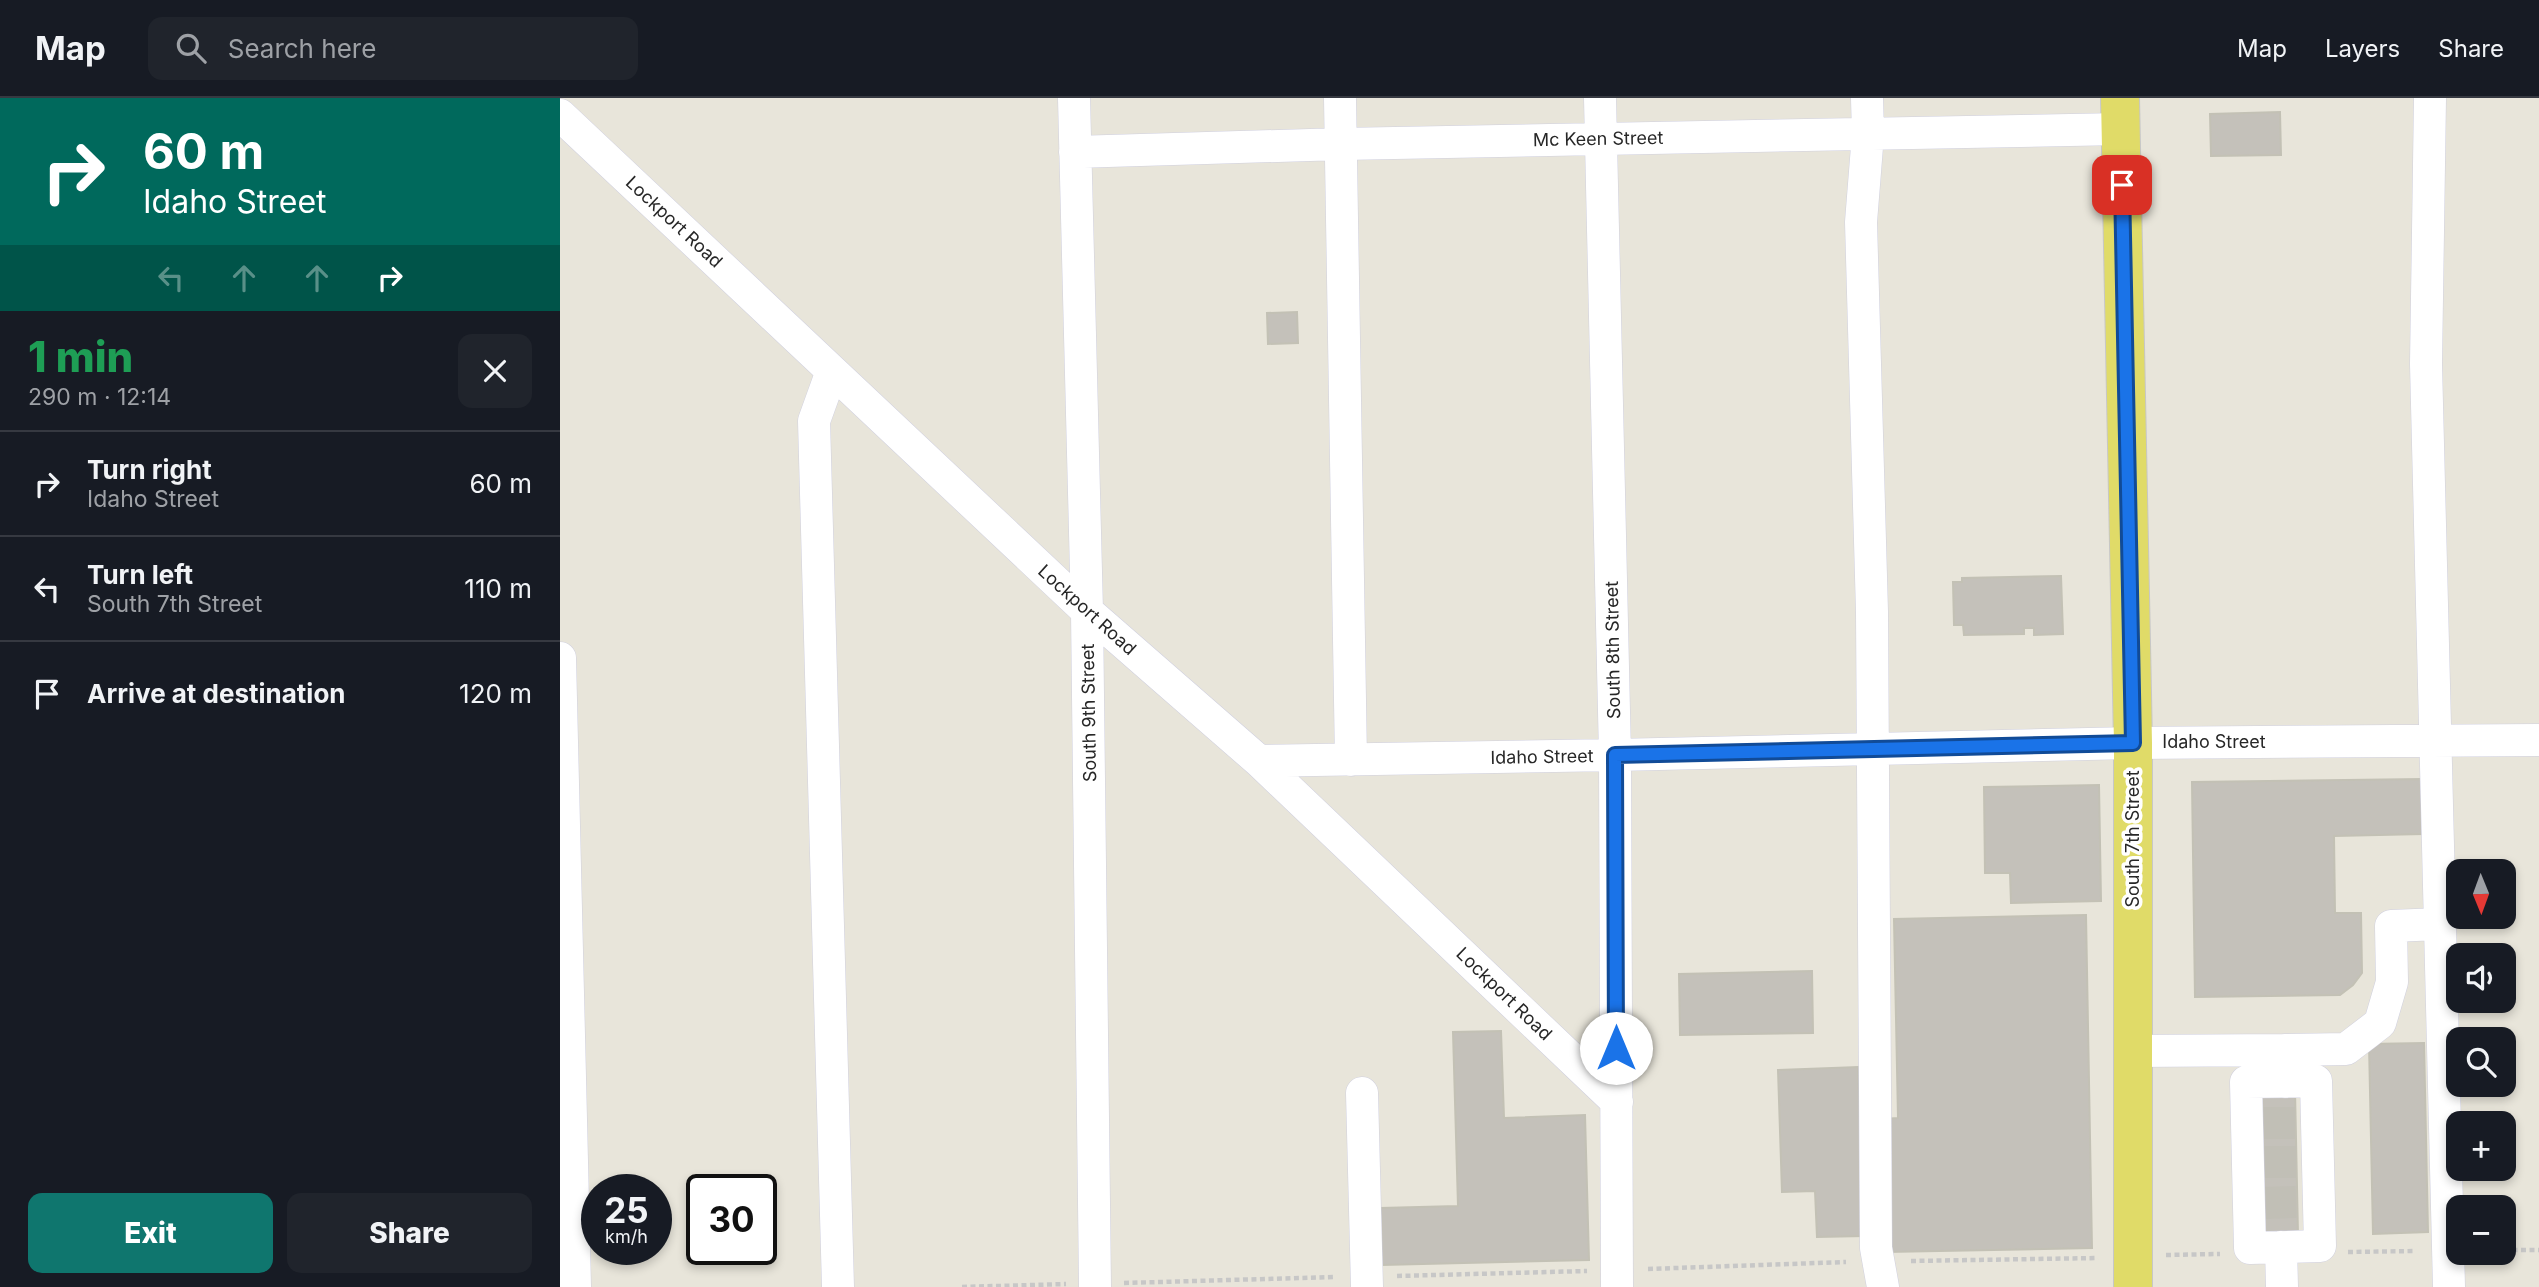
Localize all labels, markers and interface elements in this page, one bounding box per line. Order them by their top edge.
search box [148,17,638,80]
text: Map [35,28,106,68]
icon: search [172,29,210,67]
text: Search here [228,33,376,64]
text: Map [2237,34,2287,63]
text: Layers [2325,34,2400,63]
text: Share [2438,34,2504,63]
text: 60 m [143,122,264,181]
icon: right [28,126,119,217]
street label: Mc Keen Street [1533,127,1664,150]
pin [2092,155,2152,215]
icon: arrive [2103,166,2141,204]
street label: Lockport Road [622,172,727,272]
text: Idaho Street [143,182,327,221]
icon: left [152,259,190,297]
icon: ahead [225,259,263,297]
icon: ahead [298,259,336,297]
icon: right [371,259,409,297]
text: 1 min [28,331,133,382]
button: close [458,334,532,408]
text: 290 m · 12:14 [28,383,171,411]
text: Turn right [87,454,212,485]
icon: right [28,465,66,503]
text: 60 m [469,468,532,499]
text: Idaho Street [87,485,219,513]
text: Turn left [87,559,193,590]
street label: Lockport Road [1034,560,1141,659]
icon: left [28,570,66,608]
text: 110 m [464,573,532,604]
street label: South 8th Street [1601,581,1624,719]
text: South 7th Street [87,590,262,618]
street label: South 9th Street [1077,644,1100,782]
icon: arrive [28,675,66,713]
text: Arrive at destination [87,678,346,709]
text: 120 m [459,678,532,709]
street label: Idaho Street [2162,731,2266,752]
street label: Idaho Street [1490,745,1594,768]
street label: South 7th Street [2122,770,2143,908]
north arrow [2446,859,2516,929]
map controls [2446,859,2516,1265]
street label: Lockport Road [1452,943,1556,1044]
button: sound [2446,943,2516,1013]
position arrow [1579,1011,1653,1085]
button: search [2446,1027,2516,1097]
button: + [2446,1111,2516,1181]
speed limit sign: 30 [686,1174,777,1265]
text: 25 [604,1189,649,1231]
button: Exit [28,1193,273,1273]
button: Share [287,1193,532,1273]
button: − [2446,1195,2516,1265]
text: km/h [605,1226,648,1247]

